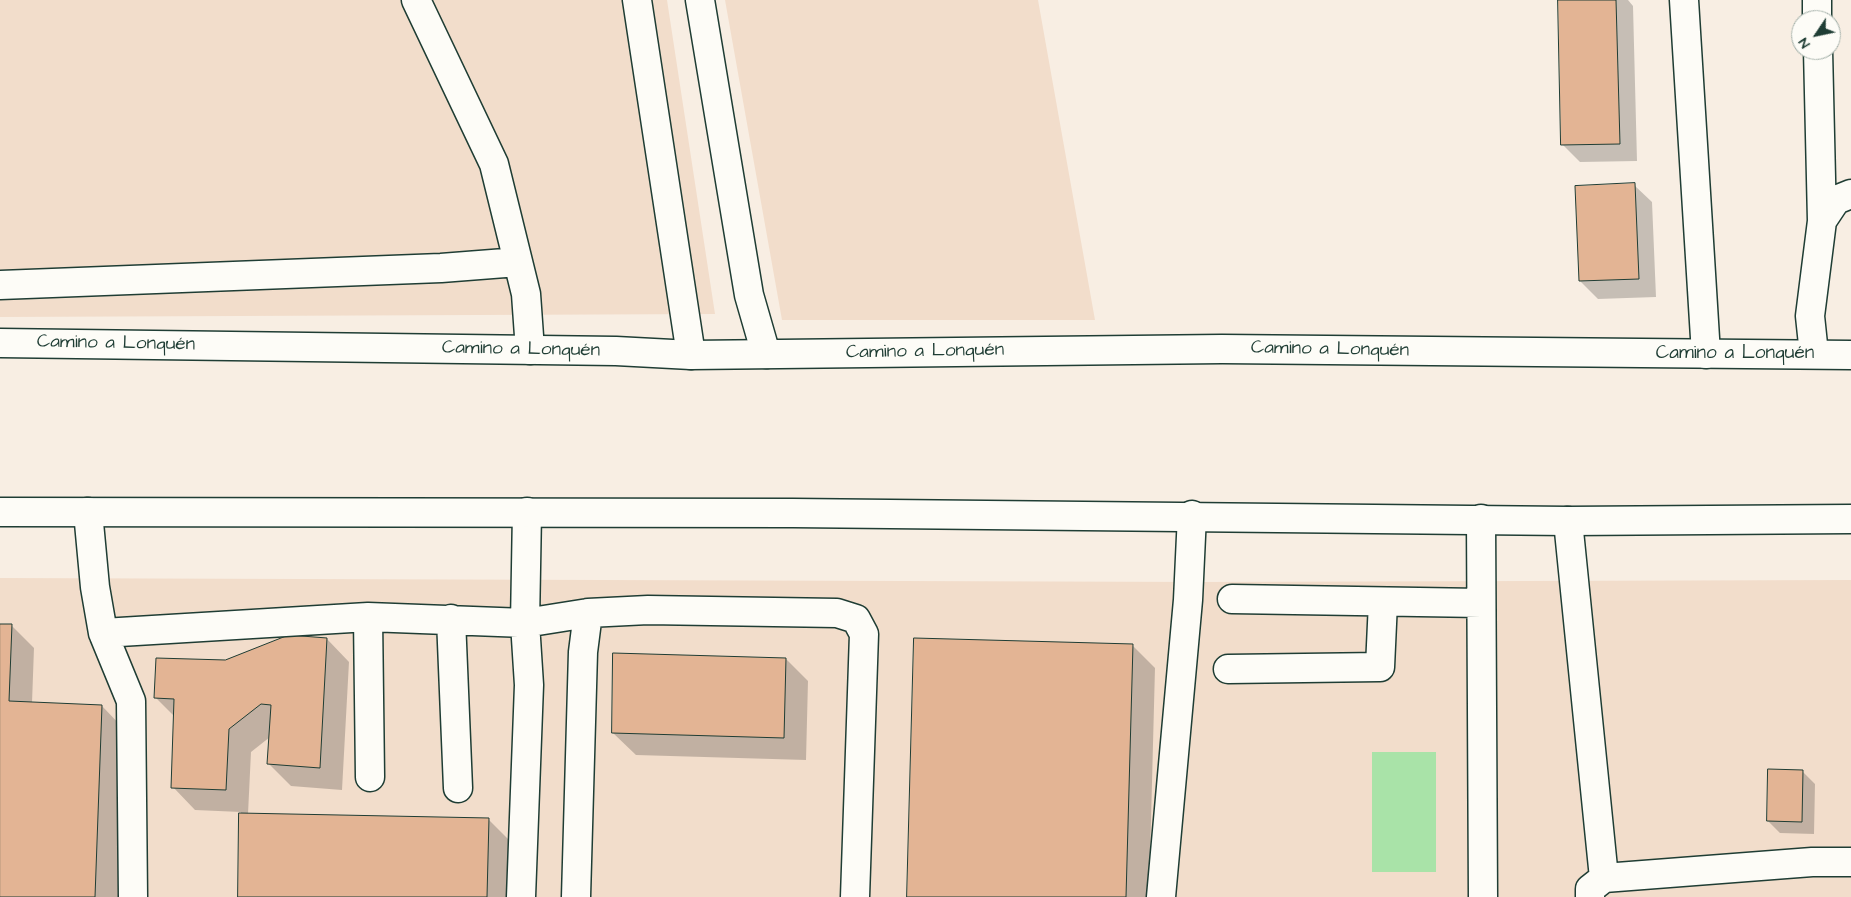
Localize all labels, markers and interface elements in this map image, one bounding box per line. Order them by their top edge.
north arrow [1791,10,1841,60]
text: N [1794,34,1815,52]
street label: Camino a Lonquén [37,331,195,357]
street label: Camino a Lonquén [442,337,600,363]
street label: Camino a Lonquén [1251,337,1409,363]
street label: Camino a Lonquén [846,339,1004,365]
street label: Camino a Lonquén [1656,343,1814,365]

